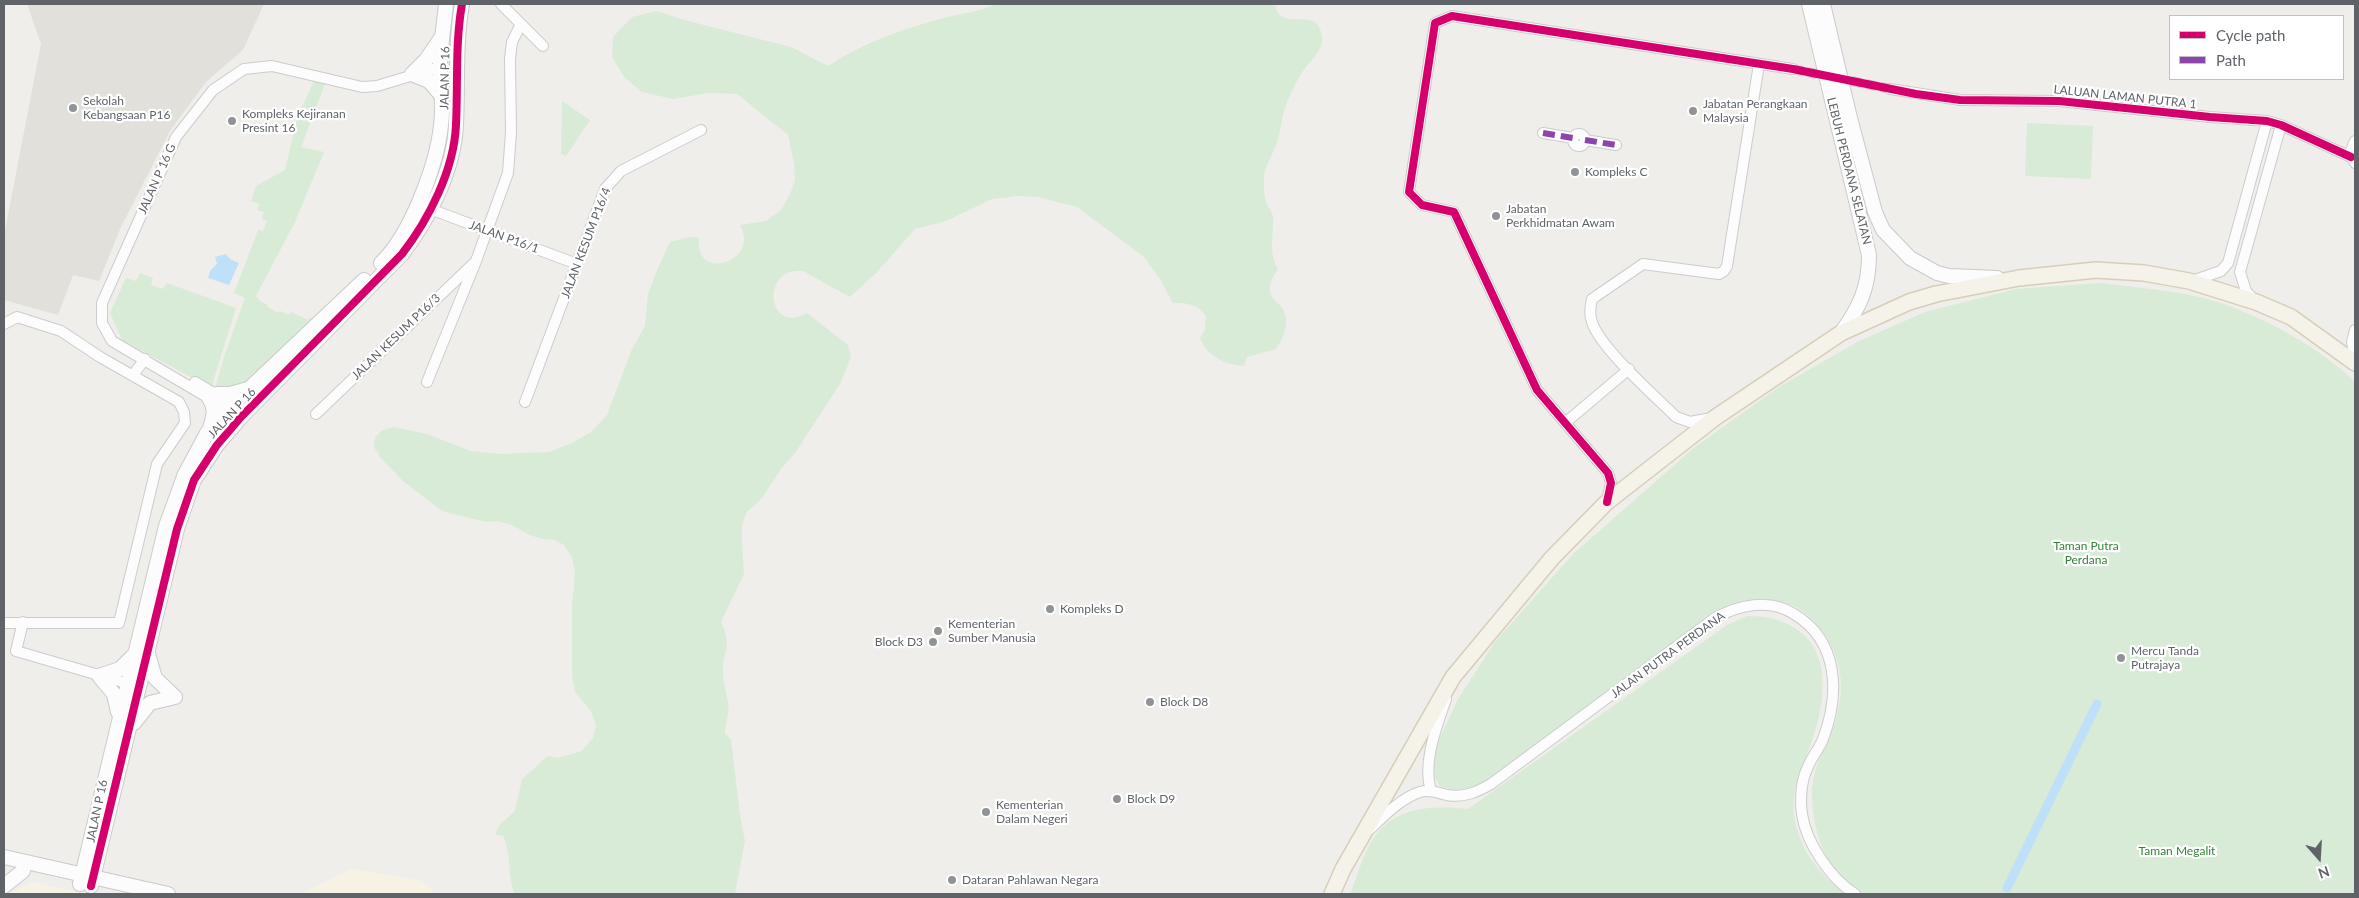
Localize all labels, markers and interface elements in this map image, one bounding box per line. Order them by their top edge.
legend [2169,15,2344,80]
text: Cycle path [2216,26,2285,44]
street label: JALAN P 16 [437,46,453,110]
text: Path [2216,51,2246,69]
street label: LALUAN LAMAN PUTRA 1 [2053,82,2197,112]
place label: Sekolah Kebangsaan P16 [83,94,170,122]
street label: LEBUH PERDANA SELATAN [1824,96,1874,246]
place label: Jabatan Perangkaan Malaysia [1703,97,1808,125]
marker: Sekolah Kebangsaan P16 [67,102,79,114]
marker: Jabatan Perangkaan Malaysia [1687,105,1699,117]
place label: Kompleks Kejiranan Presint 16 [242,107,346,135]
marker: Kompleks Kejiranan Presint 16 [226,115,238,127]
street label: JALAN P 16 G [135,142,179,216]
place label: Kompleks C [1585,165,1647,179]
marker: Kompleks C [1569,166,1581,178]
street label: JALAN KESUM P16/4 [558,186,614,300]
place label: Jabatan Perkhidmatan Awam [1506,202,1615,230]
marker: Jabatan Perkhidmatan Awam [1490,210,1502,222]
street label: JALAN P16/1 [467,218,541,256]
street label: JALAN KESUM P16/3 [349,291,443,383]
street label: JALAN P 16 [205,385,259,441]
park label: Taman Putra Perdana [2053,539,2119,567]
place label: Kompleks D [1060,602,1124,616]
marker: Kompleks D [1044,603,1056,615]
street label: JALAN PUTRA PERDANA [1608,609,1728,701]
place label: Kementerian Sumber Manusia [948,617,1036,645]
marker: Kementerian Sumber Manusia [932,625,944,637]
place label: Block D3 [875,635,923,649]
marker: Block D3 [927,636,939,648]
place label: Mercu Tanda Putrajaya [2131,644,2199,672]
marker: Mercu Tanda Putrajaya [2115,652,2127,664]
place label: Block D8 [1160,695,1208,709]
marker: Block D8 [1144,696,1156,708]
street label: JALAN P 16 [83,778,111,844]
place label: Block D9 [1127,792,1175,806]
marker: Block D9 [1111,793,1123,805]
place label: Kementerian Dalam Negeri [996,798,1068,826]
marker: Kementerian Dalam Negeri [980,806,992,818]
north arrow [2294,833,2344,883]
park label: Taman Megalit [2139,844,2215,858]
text: N [2316,863,2332,882]
place label: Dataran Pahlawan Negara [962,873,1098,887]
marker: Dataran Pahlawan Negara [946,874,958,886]

